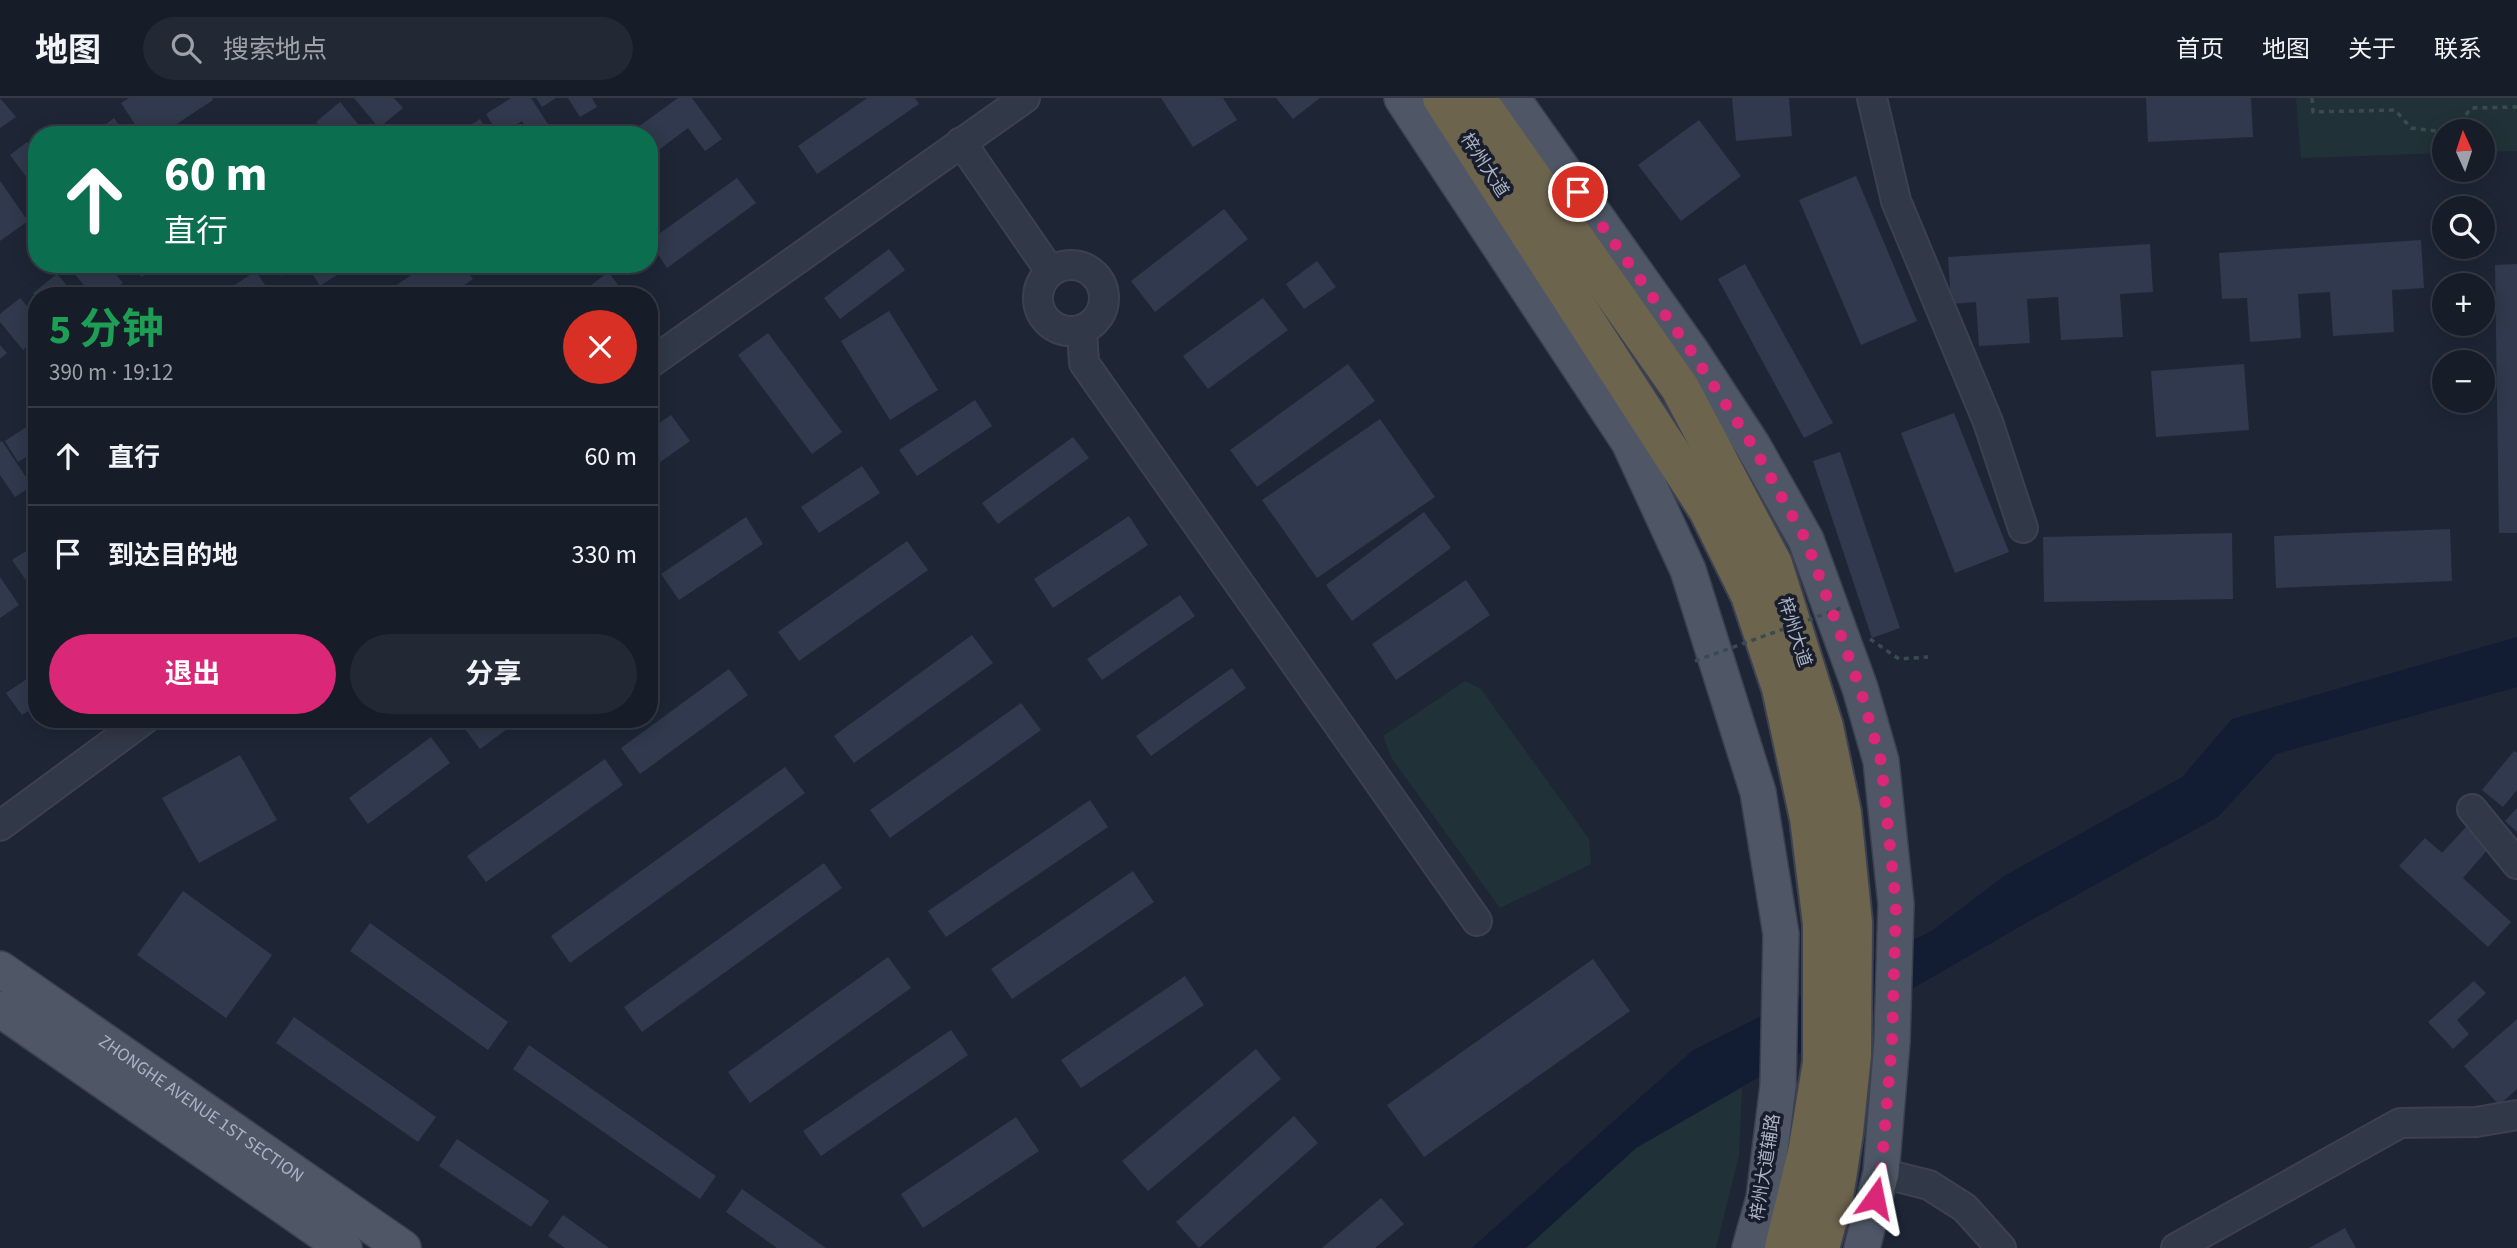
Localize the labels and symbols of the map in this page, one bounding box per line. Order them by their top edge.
north arrow [2432,119,2496,182]
street label: 梓州大道 [1454,128,1515,202]
pin [1548,162,1608,222]
street label: 梓州大道 [1772,594,1818,670]
street label: ZHONGHE AVENUE 1ST SECTION [94,1029,309,1189]
street label: 梓州大道辅路 [1745,1112,1786,1222]
position arrow [1838,1161,1912,1235]

